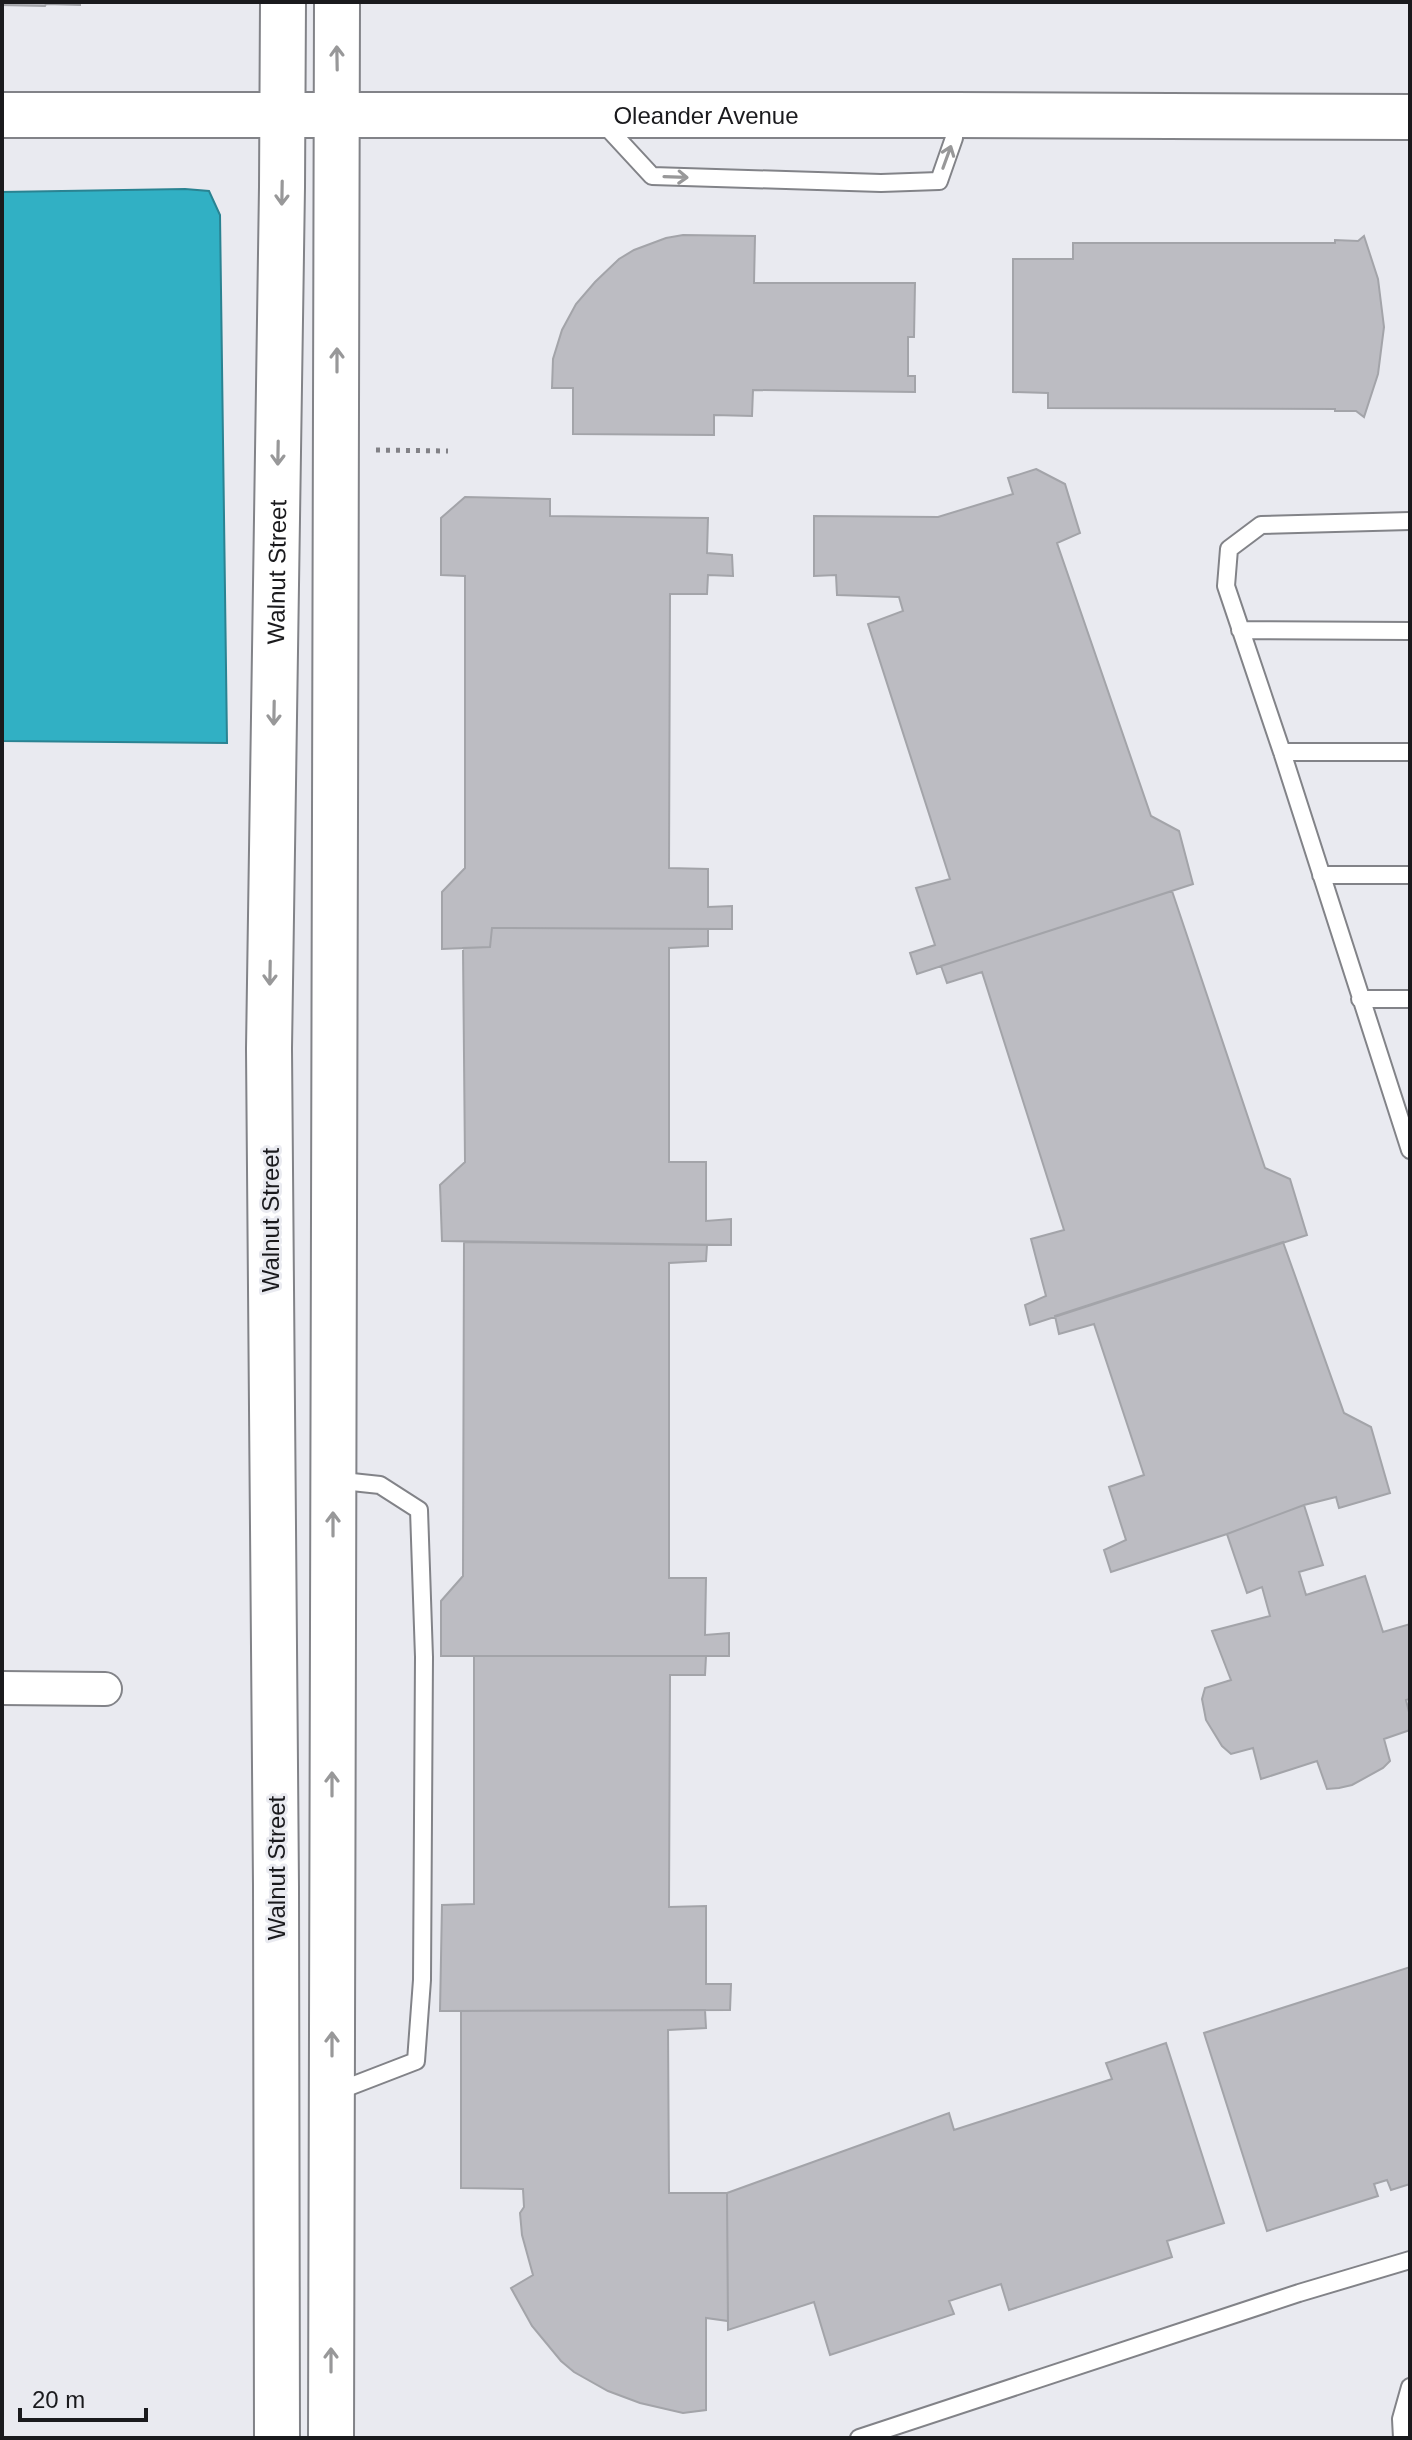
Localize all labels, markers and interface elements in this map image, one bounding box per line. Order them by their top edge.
one-way arrow [329,45,345,72]
street label: Oleander Avenue [613,102,799,129]
one-way arrow [941,145,956,170]
one-way arrow [662,169,689,184]
one-way arrow [274,179,290,206]
one-way arrow [329,347,344,374]
one-way arrow [270,439,286,466]
street label: Walnut Street [262,499,291,645]
one-way arrow [266,699,282,726]
one-way arrow [262,959,278,986]
street label: Walnut Street [257,1147,284,1292]
one-way arrow [325,1511,341,1538]
one-way arrow [324,1771,340,1798]
street label: Walnut Street [263,1795,290,1940]
one-way arrow [324,2031,340,2058]
one-way arrow [323,2347,339,2374]
scale bar [20,2372,146,2422]
text: 20 m [32,2386,85,2413]

